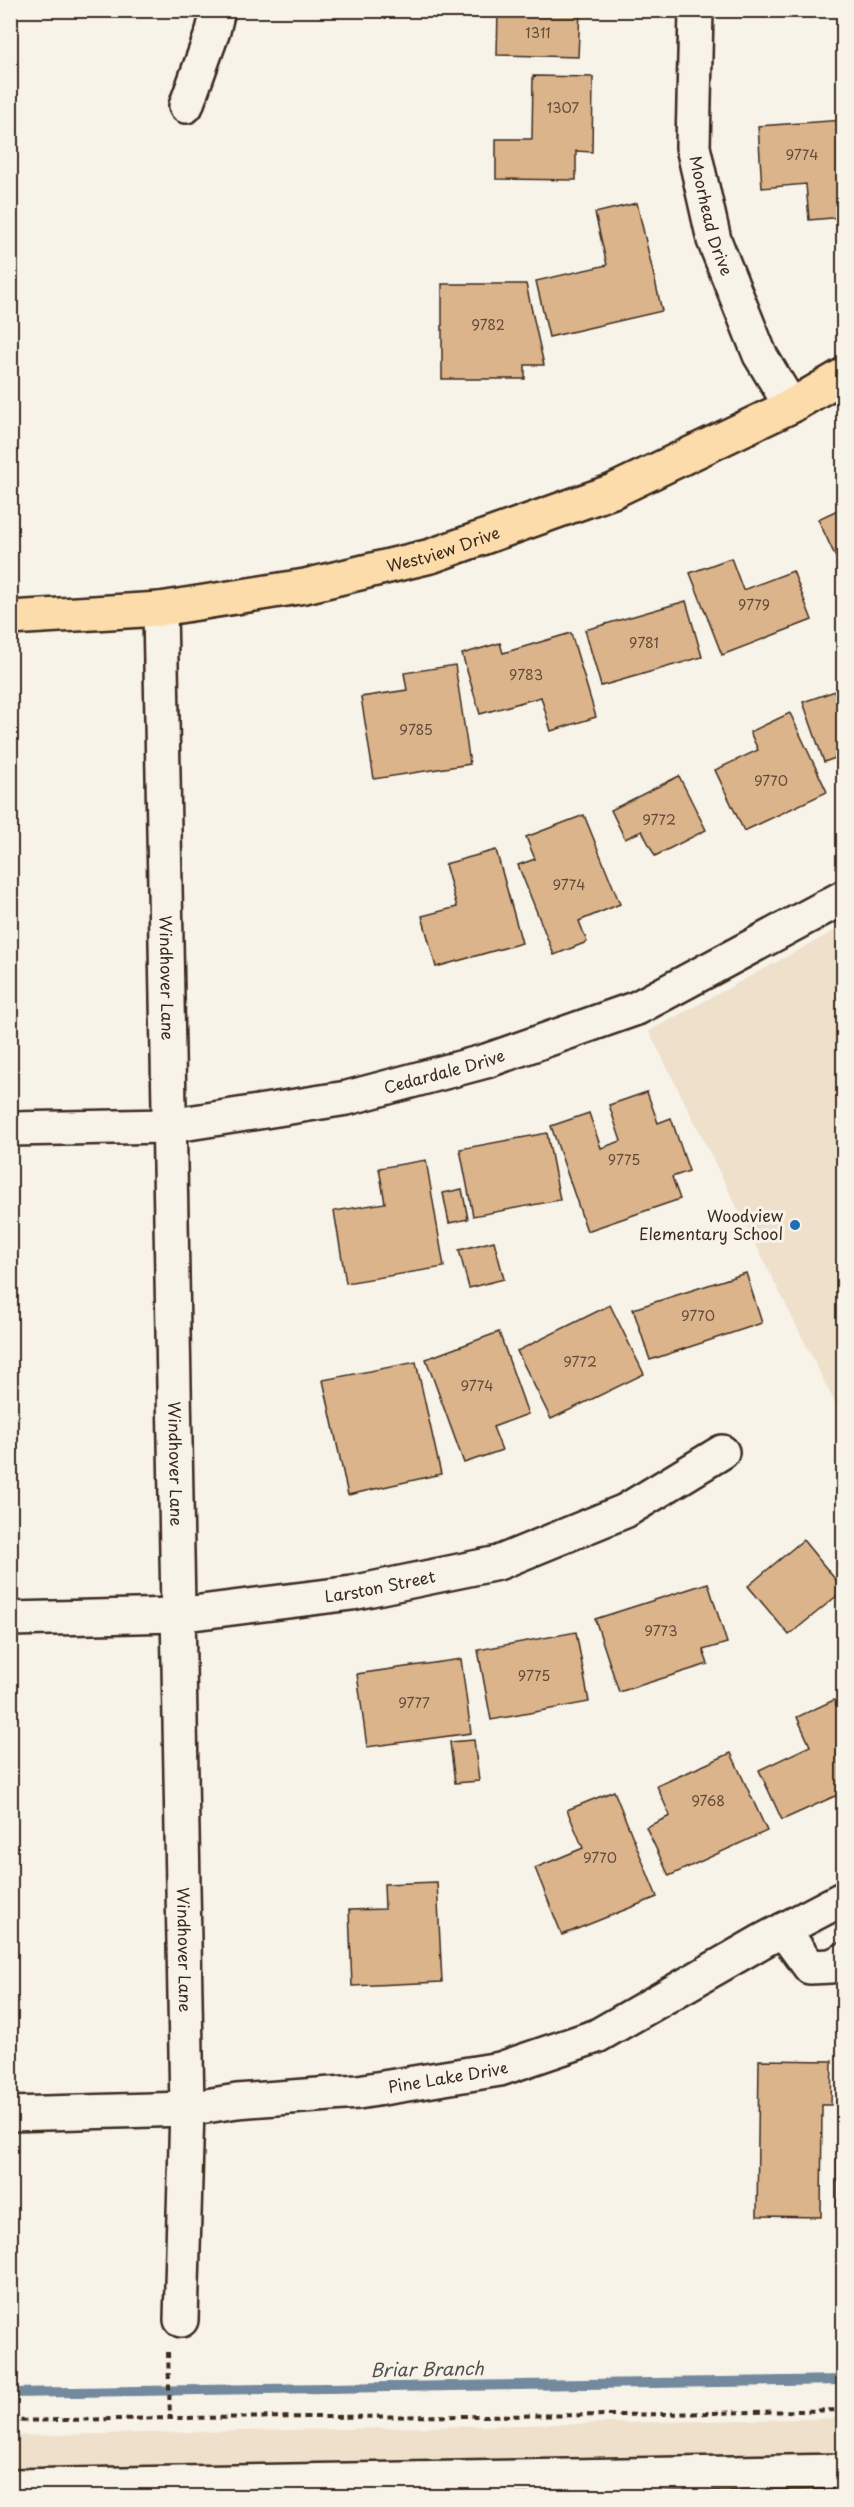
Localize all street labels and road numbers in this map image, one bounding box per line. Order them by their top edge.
street label: Moorhead Drive [684,153,740,279]
street label: Westview Drive [384,519,503,577]
street label: Windhover Lane [155,915,181,1041]
street label: Cedardale Drive [381,1042,508,1099]
street label: Windhover Lane [163,1401,190,1527]
street label: Larston Street [323,1563,438,1607]
street label: Windhover Lane [172,1887,198,2013]
street label: Pine Lake Drive [386,2054,511,2098]

